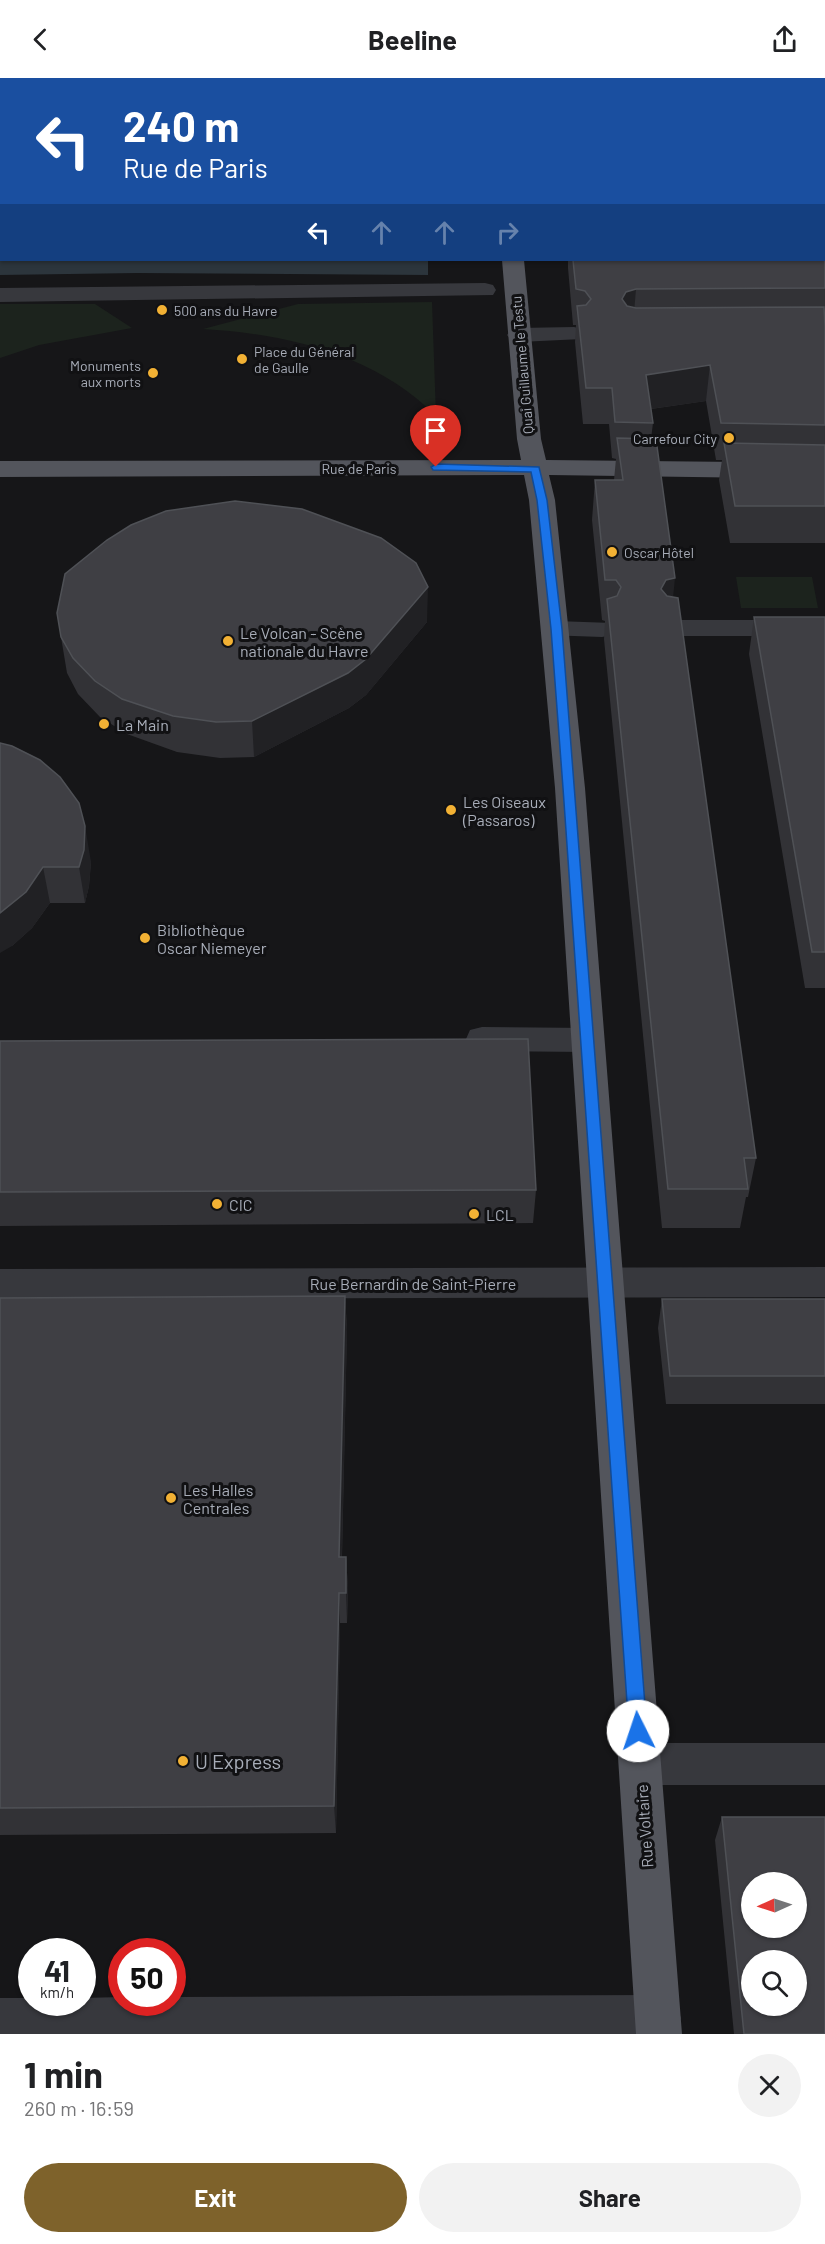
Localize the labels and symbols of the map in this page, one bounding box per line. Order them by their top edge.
street label: Quai Guillaume le Testu [507,295,537,435]
place label: 500 ans du Havre [174,302,277,319]
marker: 500 ans du Havre [155,303,169,317]
place label: Place du Général de Gaulle [254,343,355,376]
marker: Place du Général de Gaulle [235,352,249,366]
place label: Monuments aux morts [70,357,141,390]
marker: Monuments aux morts [146,366,160,380]
pin [410,405,461,467]
place label: Carrefour City [633,430,718,447]
marker: Carrefour City [722,431,736,445]
street label: Rue de Paris [321,460,397,477]
place label: Oscar Hôtel [624,544,694,561]
marker: Oscar Hôtel [605,545,619,559]
place label: Le Volcan - Scène nationale du Havre [240,623,369,660]
marker: Le Volcan - Scène nationale du Havre [221,634,235,648]
place label: La Main [116,715,169,734]
marker: La Main [97,717,111,731]
place label: Les Oiseaux (Passaros) [462,792,546,829]
marker: Les Oiseaux (Passaros) [444,803,458,817]
place label: Bibliothèque Oscar Niemeyer [157,920,267,957]
marker: Bibliothèque Oscar Niemeyer [138,931,152,945]
place label: CIC [229,1195,253,1214]
marker: CIC [210,1197,224,1211]
place label: LCL [486,1205,514,1224]
marker: LCL [467,1207,481,1221]
street label: Rue Bernardin de Saint-Pierre [310,1274,516,1293]
place label: Les Halles Centrales [183,1480,253,1517]
marker: Les Halles Centrales [164,1491,178,1505]
position arrow [606,1699,670,1763]
place label: U Express [195,1749,281,1773]
marker: U Express [176,1754,190,1768]
street label: Rue Voltaire [632,1784,656,1868]
north arrow [741,1872,807,1938]
speed limit sign: 50 [108,1938,186,2016]

